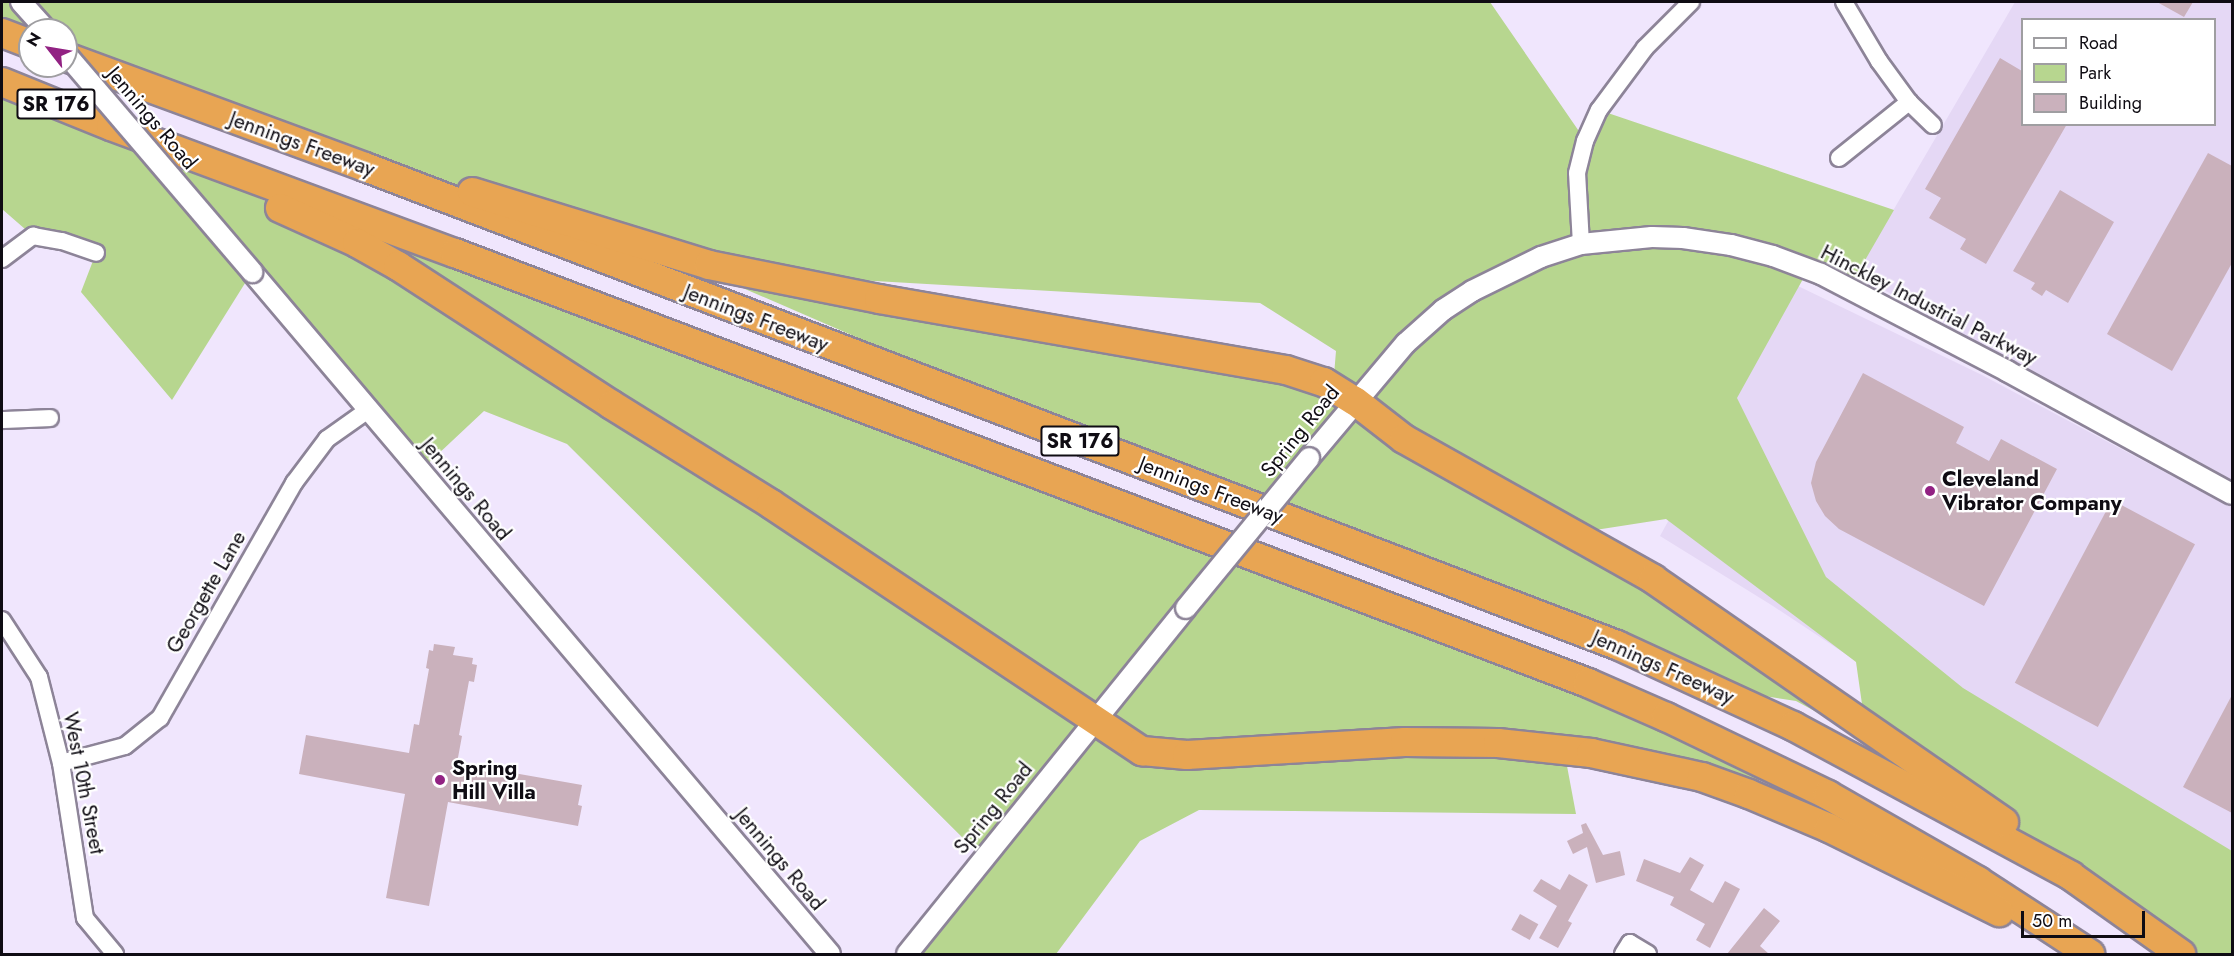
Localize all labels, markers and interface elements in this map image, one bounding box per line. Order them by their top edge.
north arrow [18,18,78,78]
legend [2021,18,2216,126]
text: N [21,28,47,51]
text: Road [2079,30,2118,56]
text: Park [2079,60,2111,86]
street label: Jennings Road [102,61,202,175]
road number: SR 176 [16,87,97,121]
text: Building [2079,90,2142,116]
street label: Jennings Freeway [226,106,378,182]
street label: Hinckley Industrial Parkway [1817,239,2041,371]
street label: Jennings Freeway [680,279,832,357]
street label: Spring Road [1255,380,1345,482]
road number: SR 176 [1040,424,1120,458]
street label: Jennings Road [416,432,516,546]
street label: Jennings Freeway [1135,451,1287,529]
place label: Cleveland Vibrator Company [1942,466,2122,516]
marker: Cleveland Vibrator Company [1923,484,1937,498]
street label: Georgette Lane [161,526,251,658]
street label: Jennings Freeway [1588,624,1738,710]
street label: West 10th Street [58,710,110,856]
place label: Spring Hill Villa [452,755,536,805]
street label: Spring Road [948,757,1038,859]
marker: Spring Hill Villa [433,773,447,787]
street label: Jennings Road [730,802,830,916]
scale bar [2024,899,2148,937]
text: 50 m [2032,908,2072,934]

